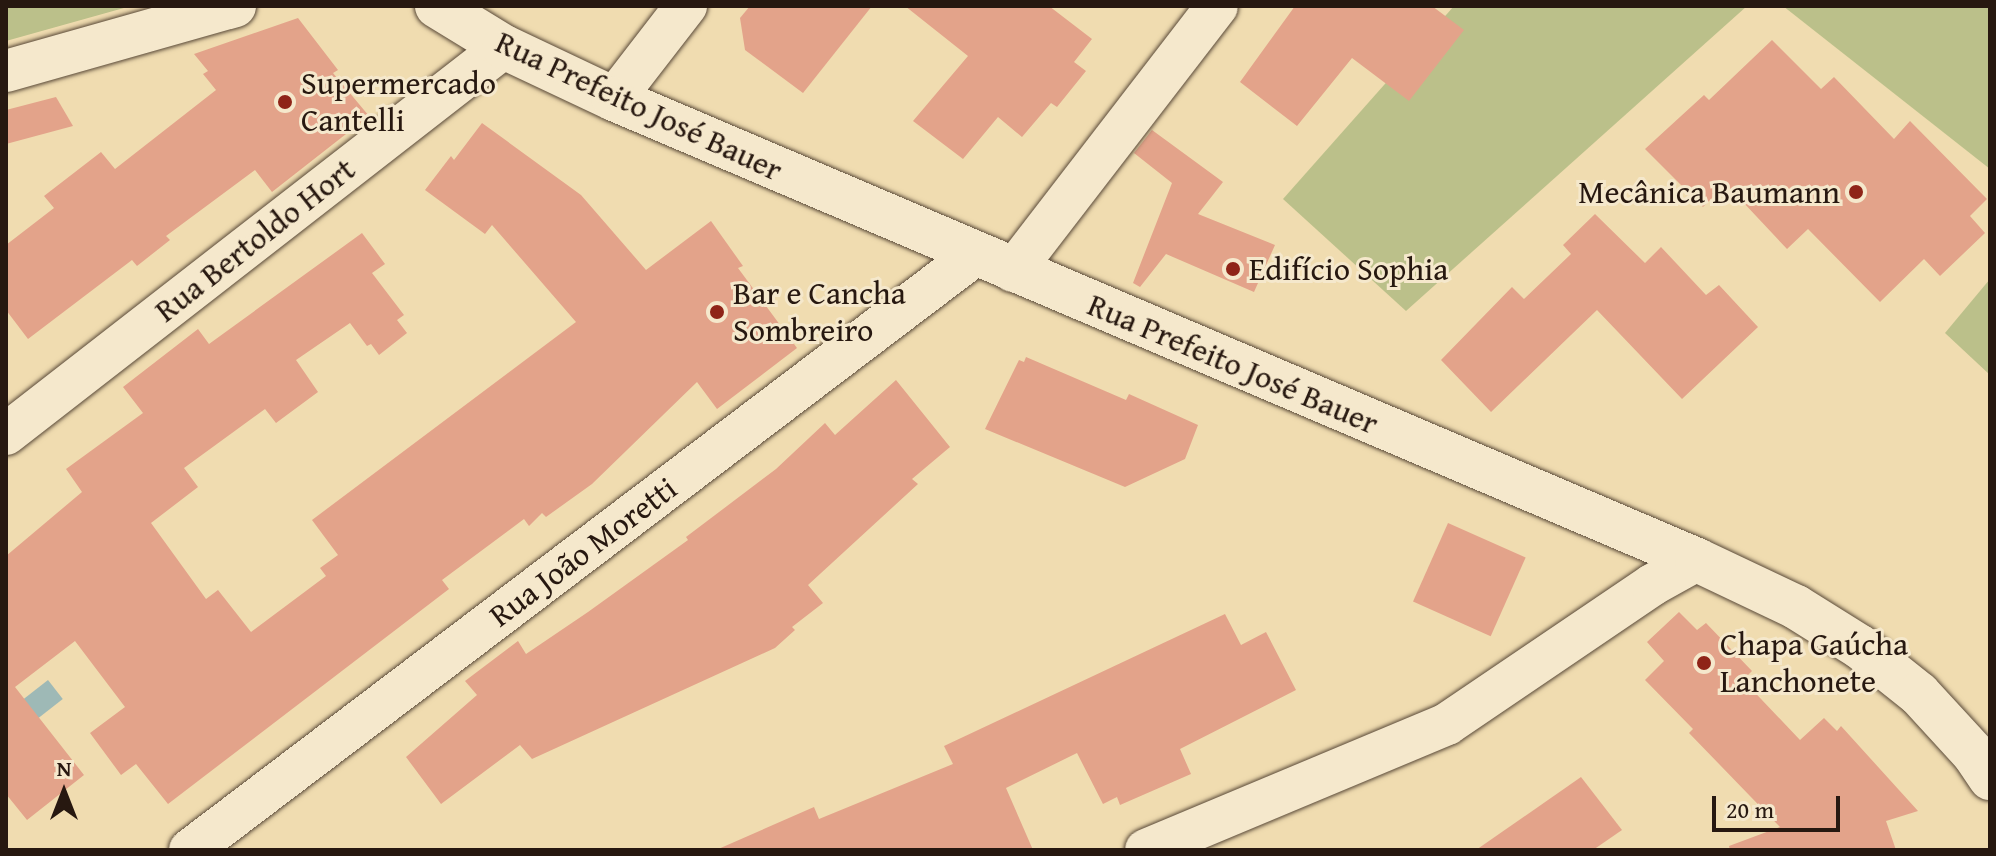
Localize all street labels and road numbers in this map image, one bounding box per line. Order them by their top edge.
street label: Rua Prefeito José Bauer [490,23,788,189]
street label: Rua Bertoldo Hort [147,150,363,330]
street label: Rua Prefeito José Bauer [1082,285,1384,443]
street label: Rua João Moretti [482,469,684,635]

